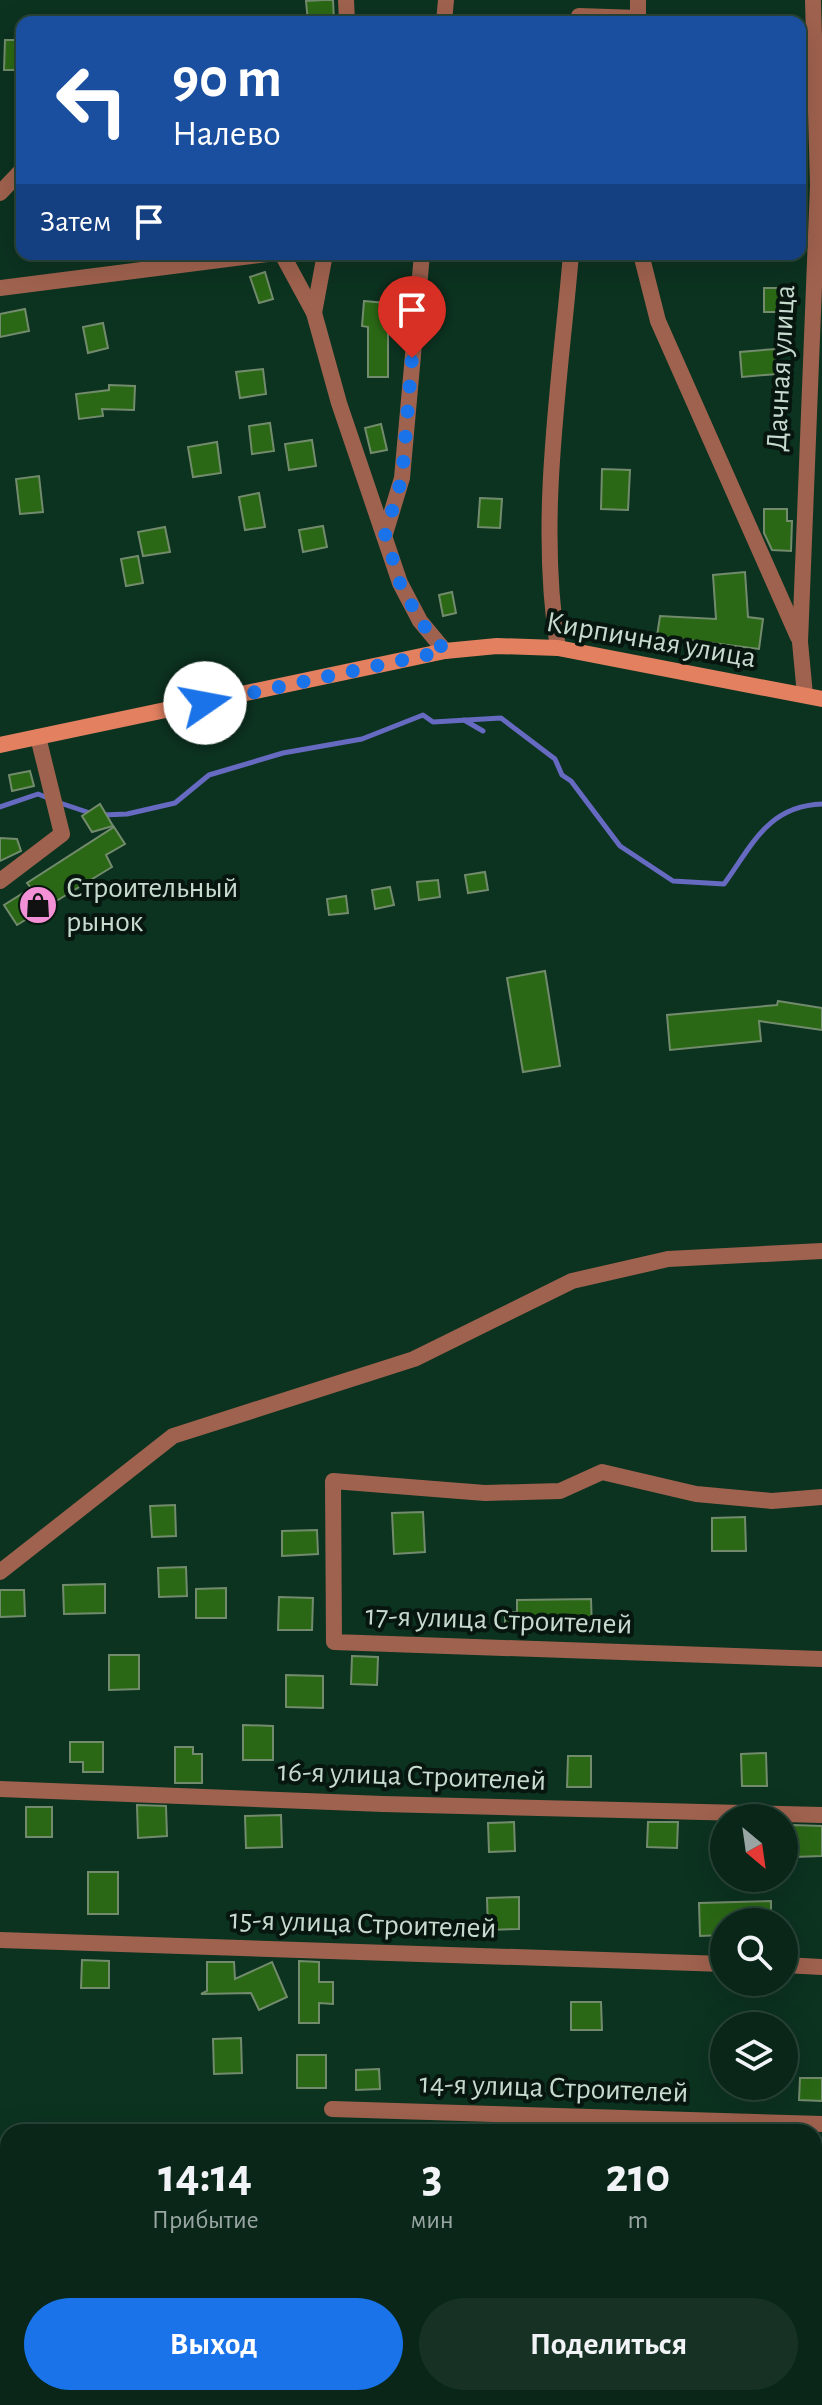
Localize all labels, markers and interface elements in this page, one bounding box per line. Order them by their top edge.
icon: left [40,48,144,152]
text: 90 m [172,51,282,107]
text: Налево [172,116,281,152]
icon: arrive [127,200,171,244]
text: Затем [40,207,111,237]
pin [378,276,446,358]
street label: Дачная улица [762,284,800,452]
icon: arrive [390,288,434,332]
street label: Кирпичная улица [544,607,758,673]
position arrow [163,661,247,745]
place label: Строительный рынок [66,873,238,937]
shop icon: Строительный рынок [17,884,59,926]
street label: 17-я улица Строителей [365,1600,633,1640]
street label: 16-я улица Строителей [277,1756,547,1796]
north arrow [710,1804,798,1892]
map controls [710,1804,798,2100]
street label: 15-я улица Строителей [229,1904,497,1944]
button: search [710,1908,798,1996]
button: layers [710,2012,798,2100]
street label: 14-я улица Строителей [419,2068,689,2108]
text: 14:14 [158,2153,252,2201]
text: 3 [422,2153,442,2201]
text: 210 [605,2153,670,2201]
text: Прибытие [152,2207,259,2233]
text: мин [411,2207,454,2233]
text: m [627,2207,648,2233]
button: Выход [24,2298,403,2390]
button: Поделиться [419,2298,798,2390]

